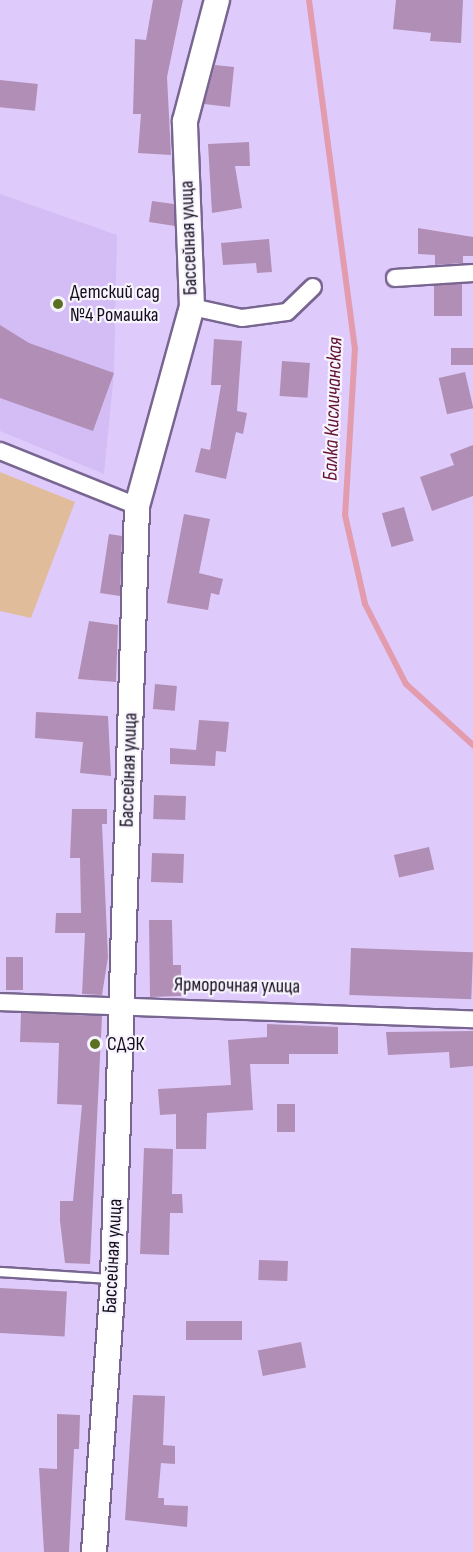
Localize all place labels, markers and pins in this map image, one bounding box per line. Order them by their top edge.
place label: Детский сад №4 Ромашка [70,280,160,327]
marker: Детский сад №4 Ромашка [51,297,65,311]
place label: СДЭК [107,1032,144,1056]
marker: СДЭК [88,1037,102,1051]

